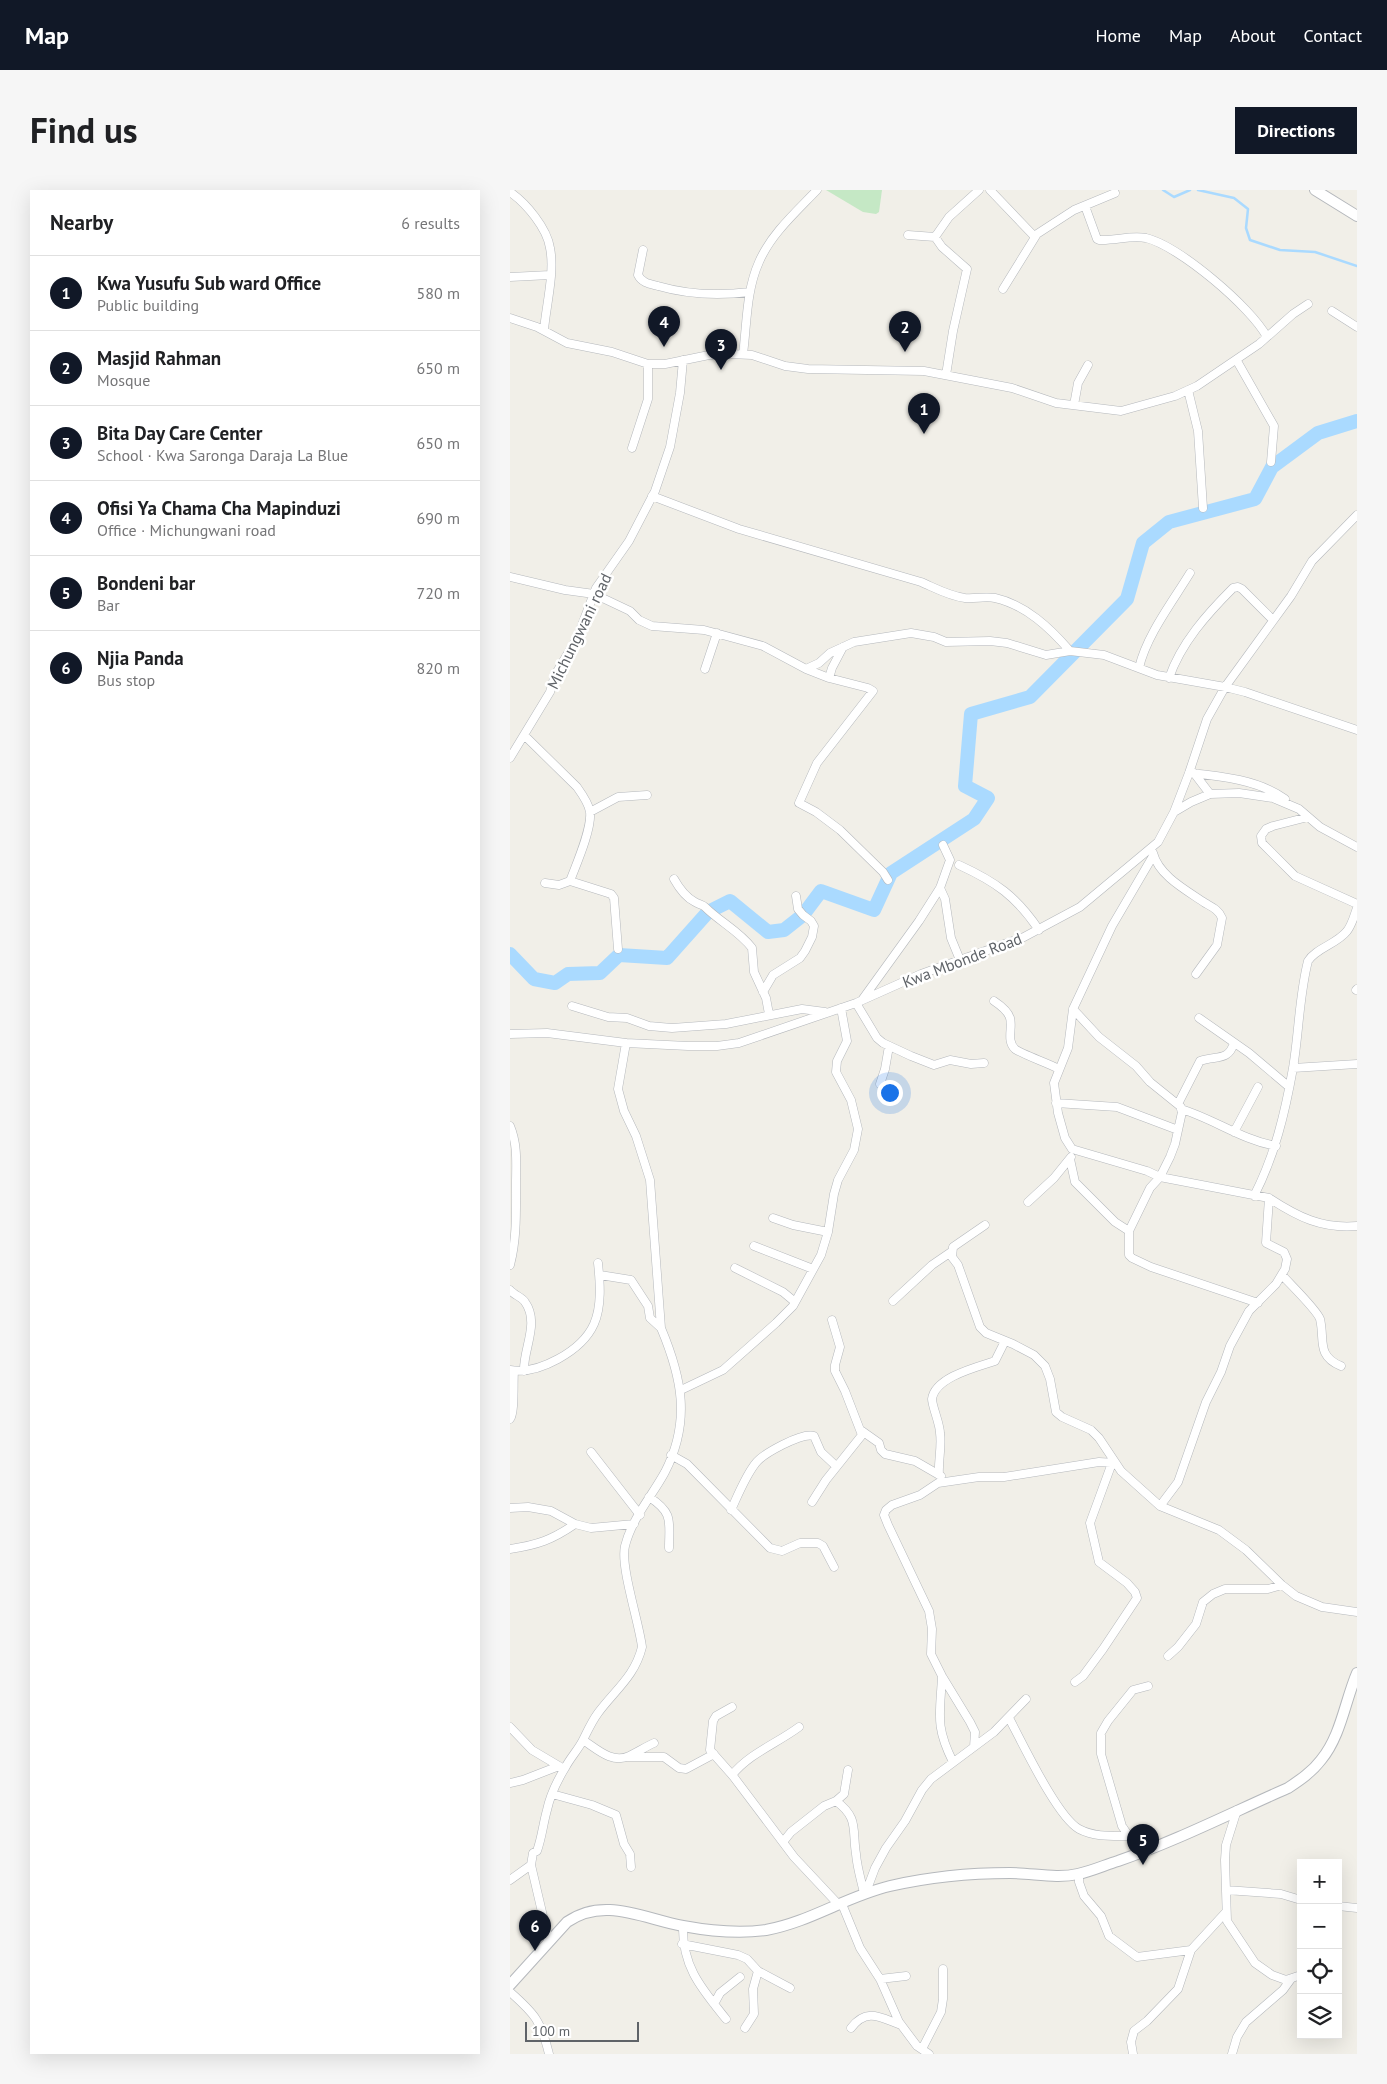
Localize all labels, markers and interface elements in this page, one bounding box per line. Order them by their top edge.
text: Map [25,20,69,51]
text: Home [1095,24,1141,47]
text: Map [1169,24,1202,47]
text: About [1230,24,1276,47]
text: Contact [1304,24,1362,47]
text: Find us [30,107,138,153]
button: Directions [1235,107,1357,154]
text: Nearby [50,209,113,236]
text: 6 results [401,213,460,233]
text: Kwa Yusufu Sub ward Office [97,271,321,295]
text: 1 [61,283,71,303]
text: 580 m [417,283,460,303]
text: Public building [97,295,199,315]
pin: 4 [648,306,680,347]
pin: 2 [889,311,921,352]
pin: 3 [705,329,737,370]
text: Masjid Rahman [97,346,221,370]
text: 2 [61,358,71,378]
text: 650 m [417,358,460,378]
text: Mosque [97,370,150,390]
pin: 1 [908,393,940,434]
text: Bita Day Care Center [97,421,262,445]
text: 3 [61,433,71,453]
text: 650 m [417,433,460,453]
text: School · Kwa Saronga Daraja La Blue [97,445,348,465]
text: Ofisi Ya Chama Cha Mapinduzi [97,496,341,520]
text: 4 [61,508,71,528]
text: 690 m [417,508,460,528]
text: Office · Michungwani road [97,520,276,540]
street label: Michungwani road [542,570,616,692]
text: Bondeni bar [97,571,195,595]
text: 5 [61,583,71,603]
text: 720 m [417,583,460,603]
text: Bar [97,595,120,615]
text: Njia Panda [97,646,184,670]
text: 6 [61,658,71,678]
text: 820 m [417,658,460,678]
text: Bus stop [97,670,155,690]
street label: Kwa Mbonde Road [899,928,1025,992]
your location [877,1080,903,1106]
pin: 5 [1127,1824,1159,1865]
map controls [1297,1859,1342,2039]
button: + [1297,1859,1342,1904]
button: − [1297,1904,1342,1949]
pin: 6 [519,1910,551,1951]
button: locate [1297,1949,1342,1994]
button: layers [1297,1994,1342,2039]
scale bar [525,2019,639,2042]
text: 100 m [532,2022,570,2040]

